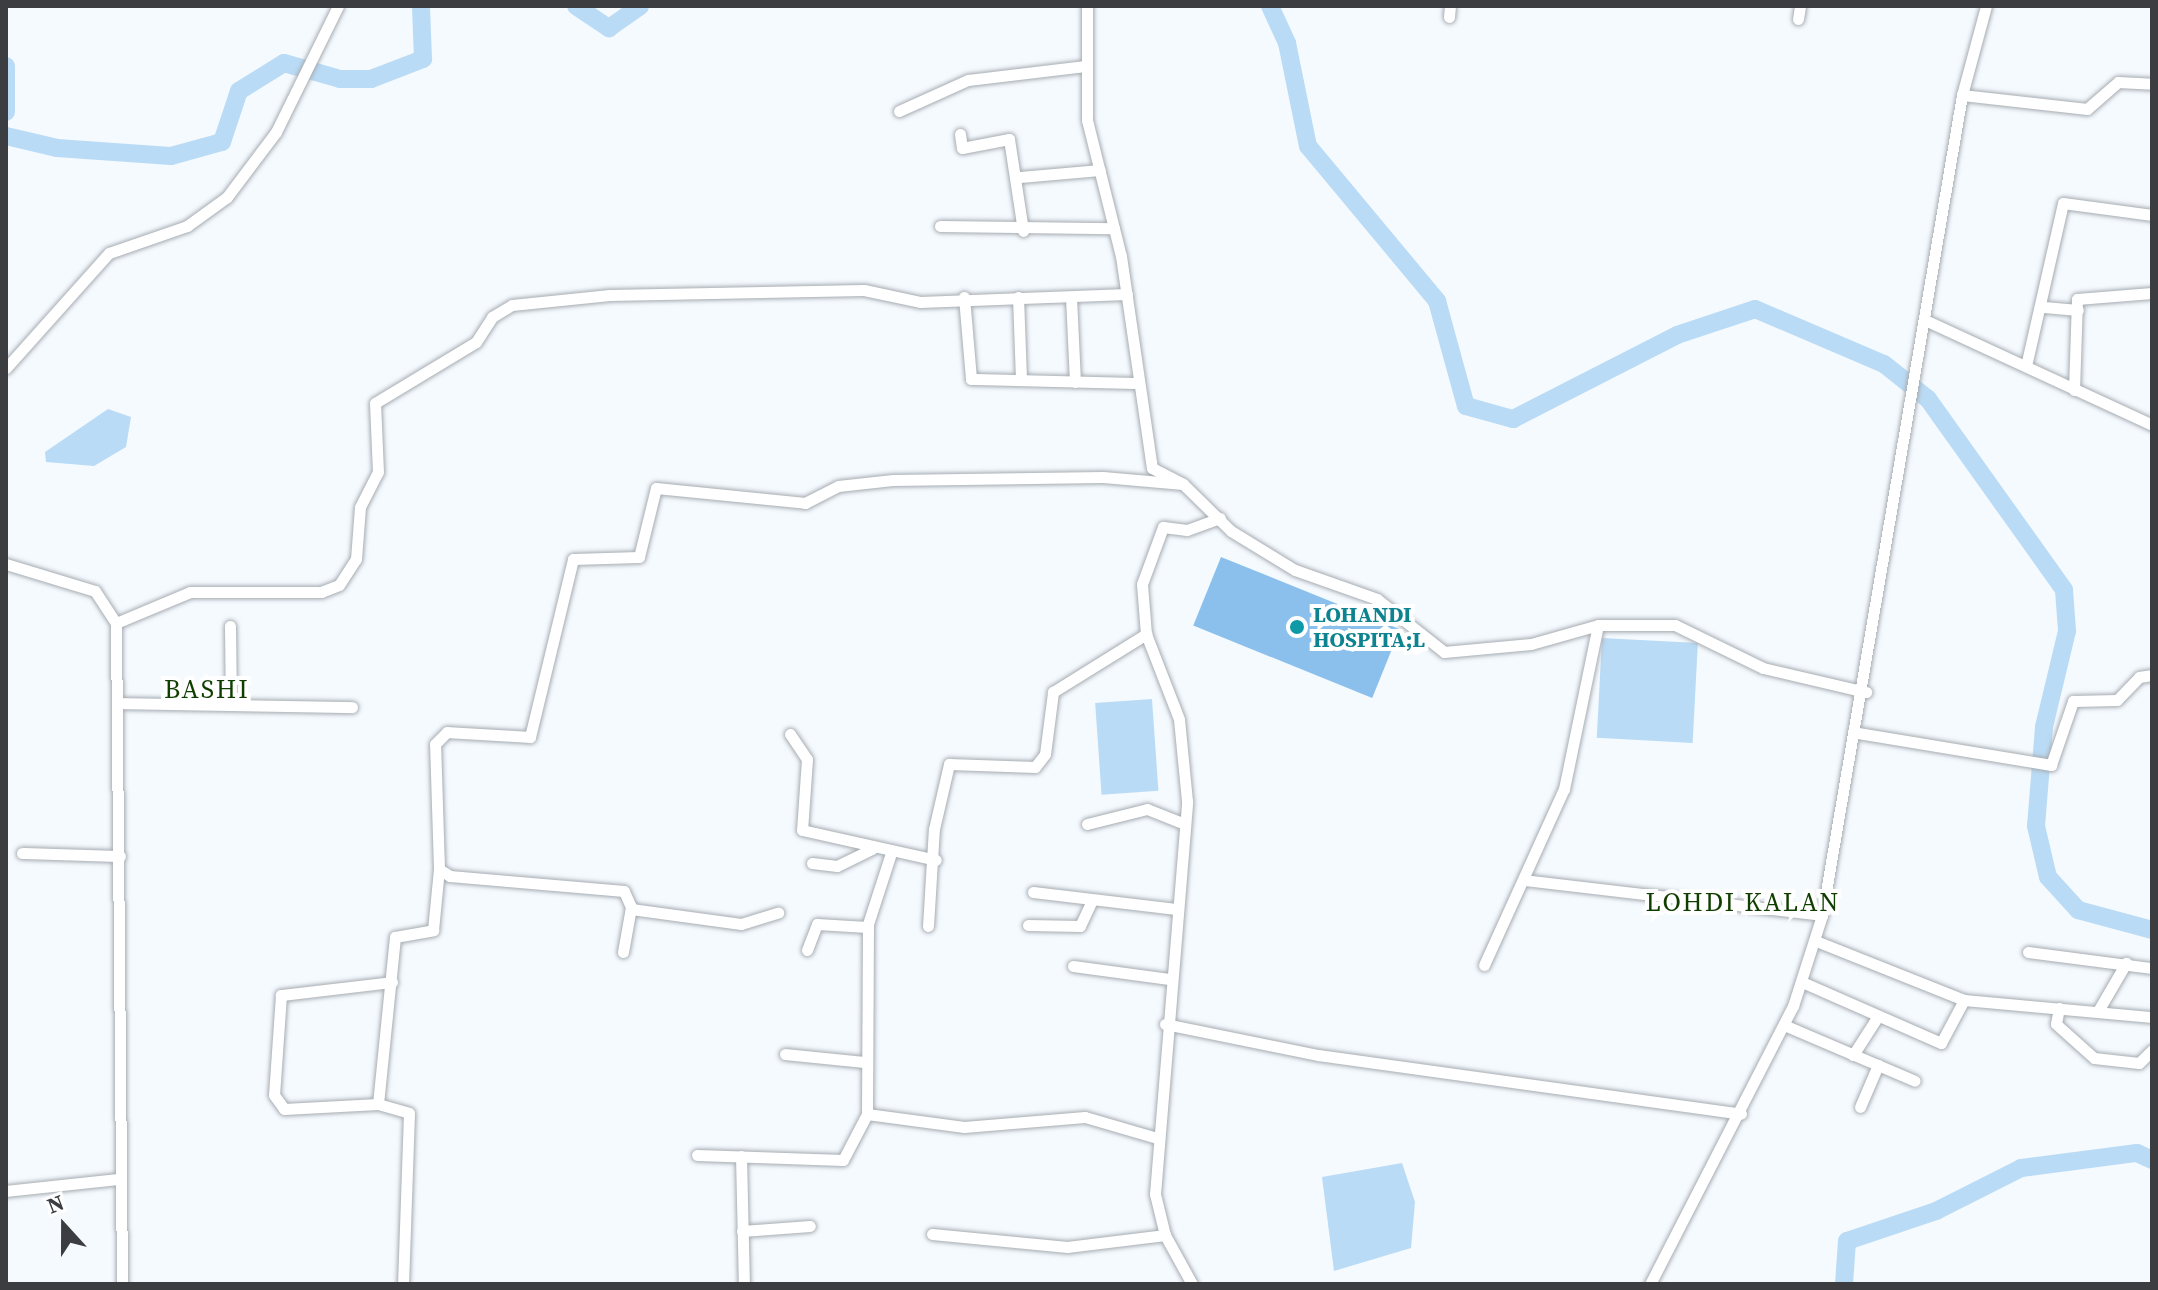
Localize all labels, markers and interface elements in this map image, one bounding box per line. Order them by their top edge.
place label: LOHANDI HOSPITA;L [1313,601,1425,652]
marker: LOHANDI HOSPITA;L [1288,618,1306,636]
district label: BASHI [164,674,250,706]
district label: LOHDI KALAN [1646,887,1840,919]
north arrow [24,1186,104,1266]
text: N [43,1187,68,1220]

